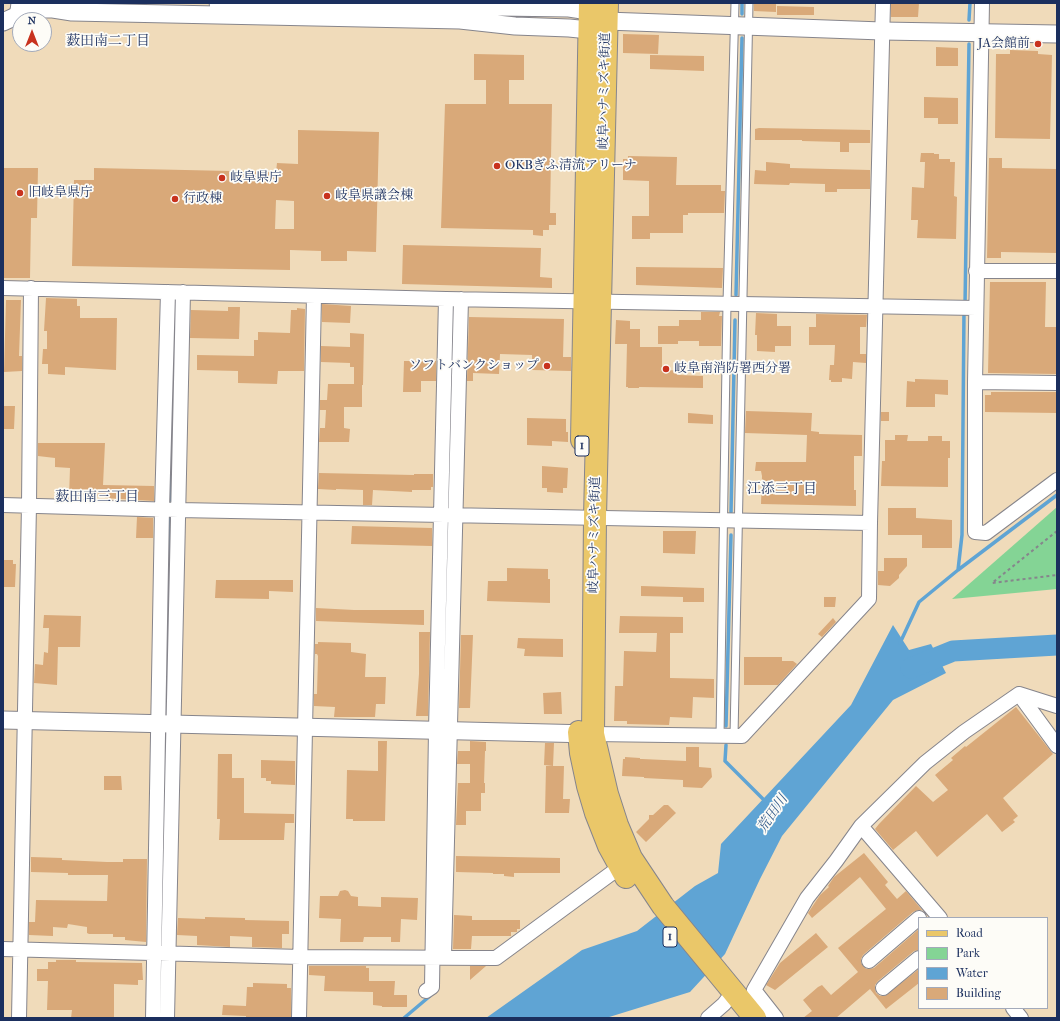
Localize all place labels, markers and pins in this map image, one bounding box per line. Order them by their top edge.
place label: JA会館前 [978,36,1030,52]
marker: JA会館前 [1033,39,1043,49]
place label: OKBぎふ清流アリーナ [505,158,637,174]
marker: OKBぎふ清流アリーナ [492,161,502,171]
place label: 岐阜県庁 [230,170,282,186]
marker: 岐阜県庁 [217,173,227,183]
place label: 旧岐阜県庁 [28,185,93,201]
marker: 旧岐阜県庁 [15,188,25,198]
place label: 岐阜県議会棟 [335,188,413,204]
place label: 行政棟 [183,191,222,207]
marker: 岐阜県議会棟 [322,191,332,201]
marker: 行政棟 [170,194,180,204]
place label: ソフトバンクショップ [409,358,539,374]
marker: ソフトバンクショップ [542,361,552,371]
place label: 岐阜南消防署西分署 [674,361,791,377]
marker: 岐阜南消防署西分署 [661,364,671,374]

